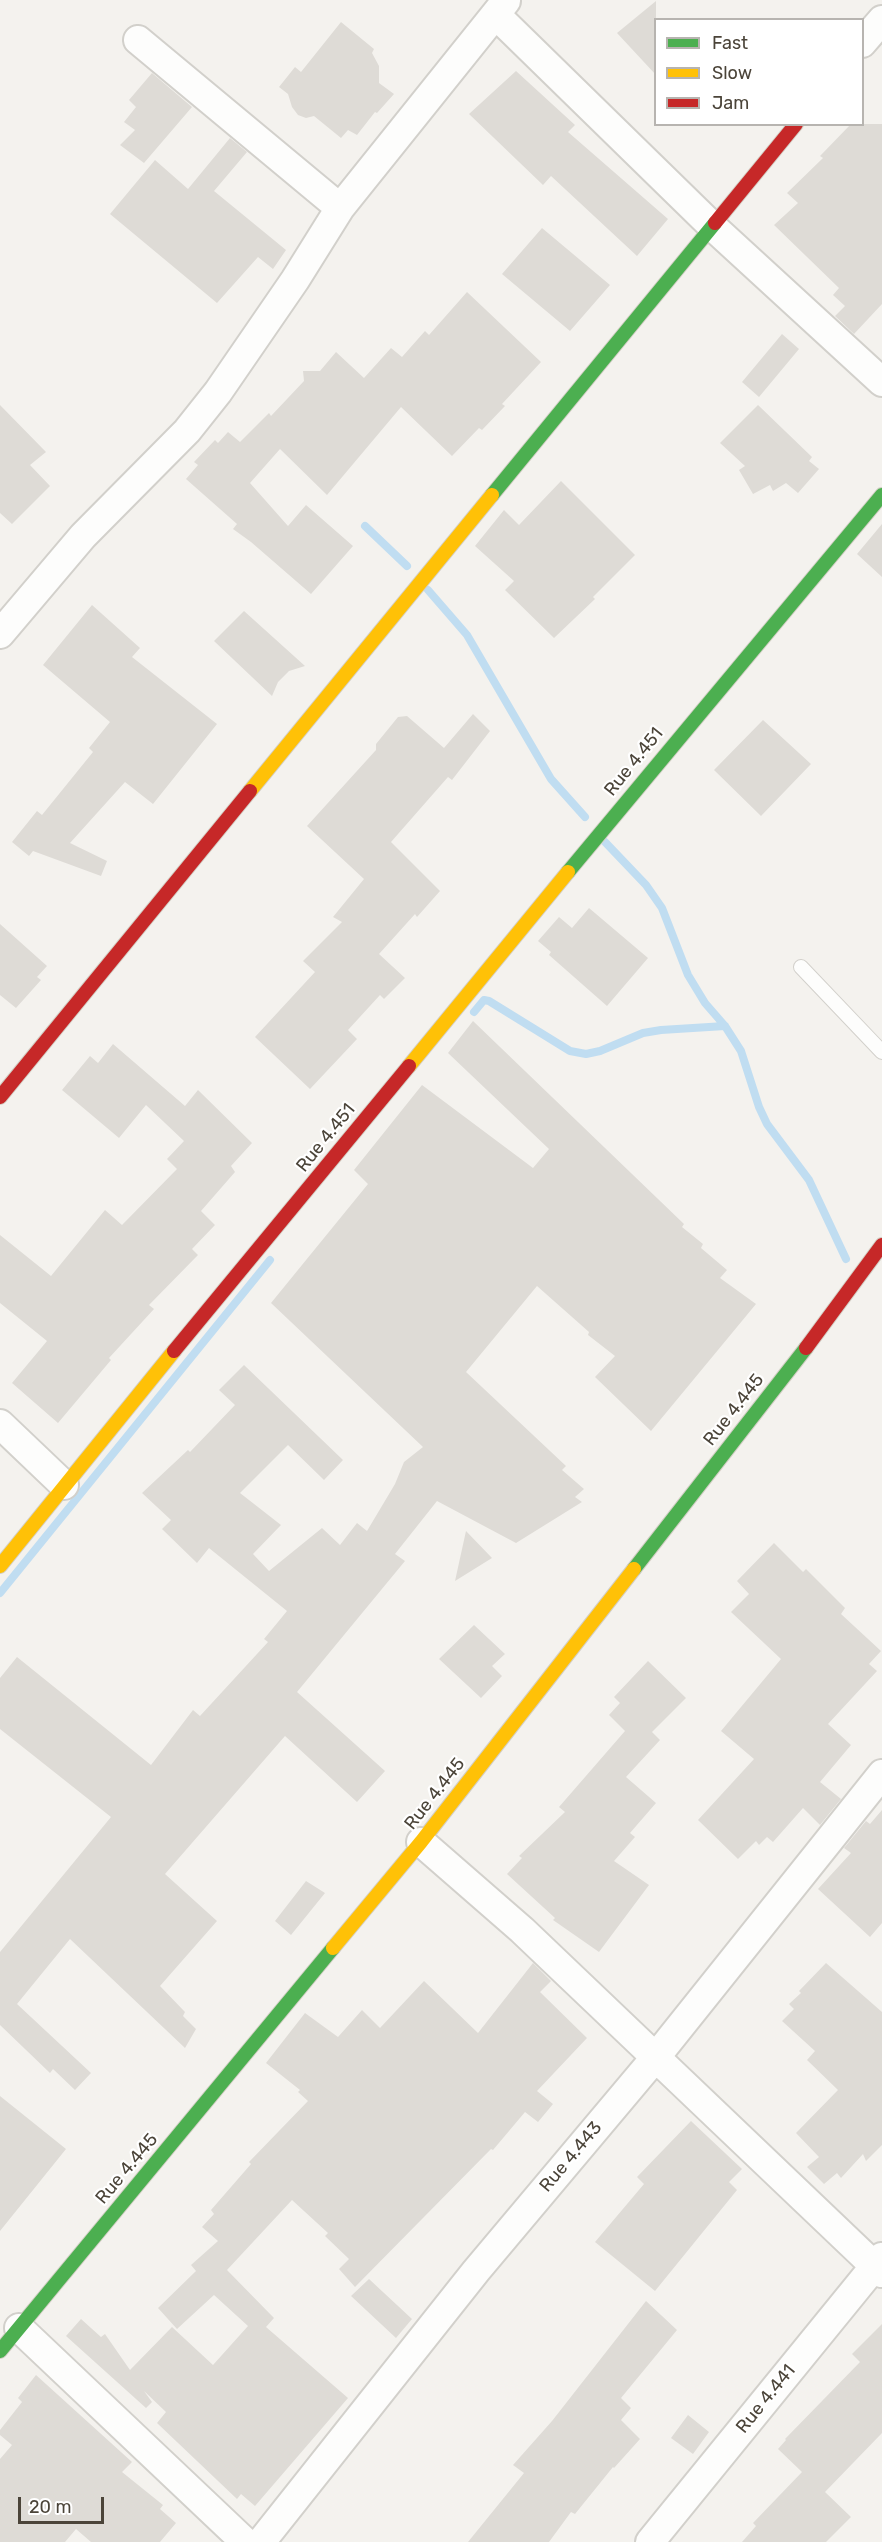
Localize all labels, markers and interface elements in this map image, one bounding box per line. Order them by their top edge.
legend [654,18,864,126]
text: Fast [712,32,748,54]
text: Slow [712,62,752,84]
text: Jam [712,92,749,114]
street label: Rue 4.451 [600,724,668,800]
street label: Rue 4.451 [292,1100,360,1176]
street label: Rue 4.445 [699,1370,769,1450]
street label: Rue 4.445 [400,1754,470,1834]
street label: Rue 4.443 [535,2117,607,2197]
street label: Rue 4.445 [91,2129,163,2209]
street label: Rue 4.441 [732,2360,800,2438]
scale bar [21,2485,106,2523]
text: 20 m [29,2496,71,2518]

